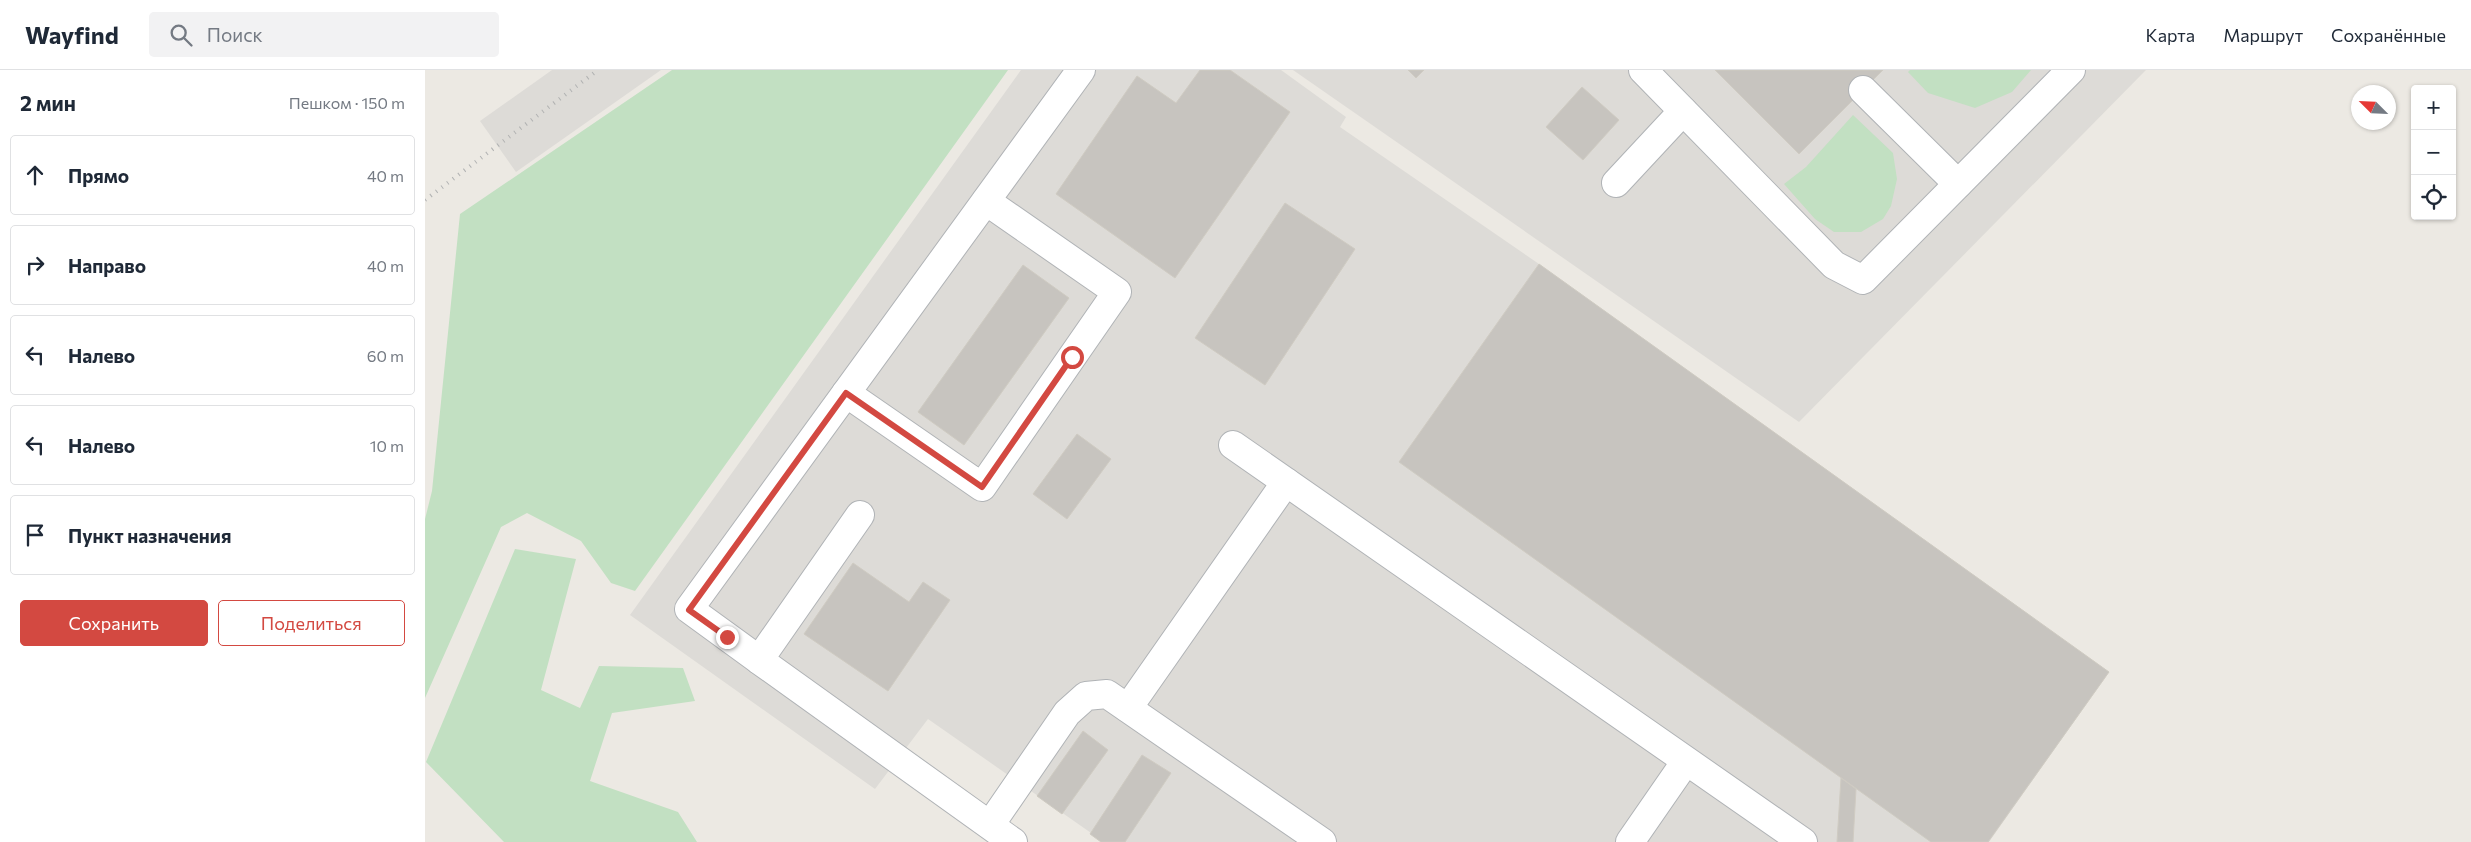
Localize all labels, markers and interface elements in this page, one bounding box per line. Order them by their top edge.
search box [149,12,499,57]
text: Wayfind [25,20,119,49]
icon: search [167,21,195,49]
text: Поиск [207,23,263,46]
text: Карта [2146,24,2195,46]
text: Маршрут [2223,24,2303,46]
text: Сохранённые [2331,24,2446,46]
north arrow [2351,85,2396,130]
map controls [2411,85,2456,220]
button: + [2411,85,2456,130]
text: 2 мин [20,90,76,115]
text: Пешком · 150 m [289,93,405,112]
button: − [2411,130,2456,175]
icon: ahead [21,161,49,189]
text: Прямо [68,164,129,187]
text: 40 m [367,166,404,185]
button: locate [2411,175,2456,220]
icon: right [21,251,49,279]
text: Направо [68,254,146,277]
text: 40 m [367,256,404,275]
icon: left [21,341,49,369]
text: Налево [68,344,135,367]
text: 60 m [367,346,404,365]
route start [1061,346,1084,369]
icon: left [21,431,49,459]
text: Налево [68,434,135,457]
text: 10 m [370,436,404,455]
icon: arrive [21,521,49,549]
text: Пункт назначения [68,524,231,547]
button: Сохранить [20,600,208,646]
button: Поделиться [218,600,405,646]
route end [716,626,739,649]

